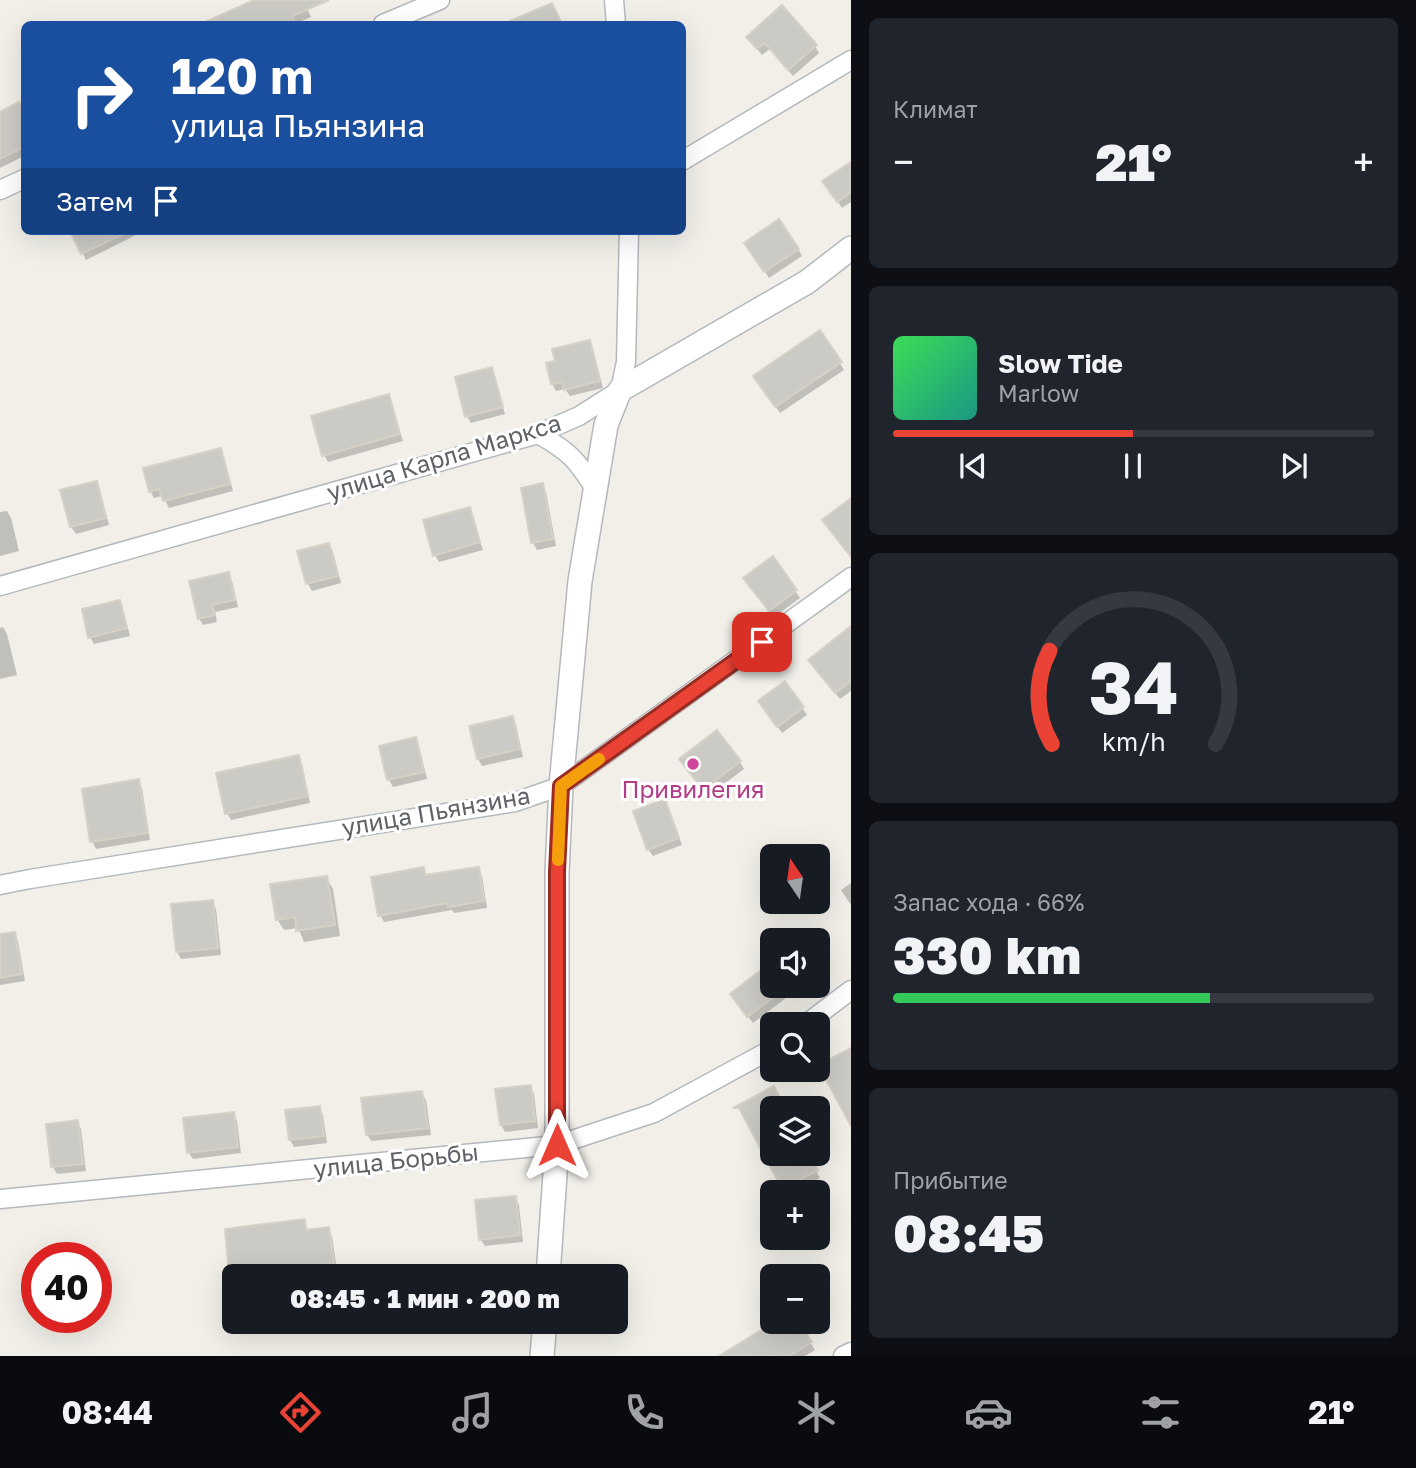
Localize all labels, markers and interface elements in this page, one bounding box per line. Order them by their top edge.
text: 120 m [171,46,313,105]
icon: right [56,49,147,140]
text: Климат [893,95,978,123]
text: улица Пьянзина [171,106,425,144]
text: 21° [1095,130,1172,192]
text: − [893,139,914,184]
text: + [1353,139,1374,184]
icon: arrive [147,182,185,220]
text: Затем [56,186,133,217]
text: Slow Tide [998,348,1123,379]
text: Marlow [998,379,1079,407]
street label: улица Карла Маркса [323,407,564,506]
icon: previous [954,447,992,485]
icon: pause [1114,447,1152,485]
icon: next [1275,447,1313,485]
pin [732,612,792,672]
icon: arrive [743,623,781,661]
text: 34 [1089,643,1178,730]
text: km/h [1102,726,1165,757]
marker: Привилегия [685,756,701,772]
place label: Привилегия [622,774,764,803]
street label: улица Пьянзина [339,780,532,841]
north arrow [760,844,830,914]
map controls [760,844,830,1334]
text: Запас хода · 66% [893,888,1084,916]
text: 330 km [893,923,1081,985]
button: sound [760,928,830,998]
button: search [760,1012,830,1082]
button: layers [760,1096,830,1166]
position arrow [520,1108,594,1182]
street label: улица Борьбы [312,1136,480,1183]
text: Прибытие [893,1166,1008,1194]
button: + [760,1180,830,1250]
text: 08:45 [893,1201,1044,1263]
speed limit sign: 40 [21,1242,112,1333]
button: − [760,1264,830,1334]
text: 08:45 · 1 мин · 200 m [290,1283,560,1314]
icon: directions [276,1388,325,1437]
icon: music [448,1388,497,1437]
icon: phone [620,1388,669,1437]
icon: climate [792,1388,841,1437]
icon: car [964,1388,1013,1437]
icon: filters [1136,1388,1185,1437]
text: 08:44 [62,1393,153,1431]
text: 21° [1308,1393,1354,1431]

